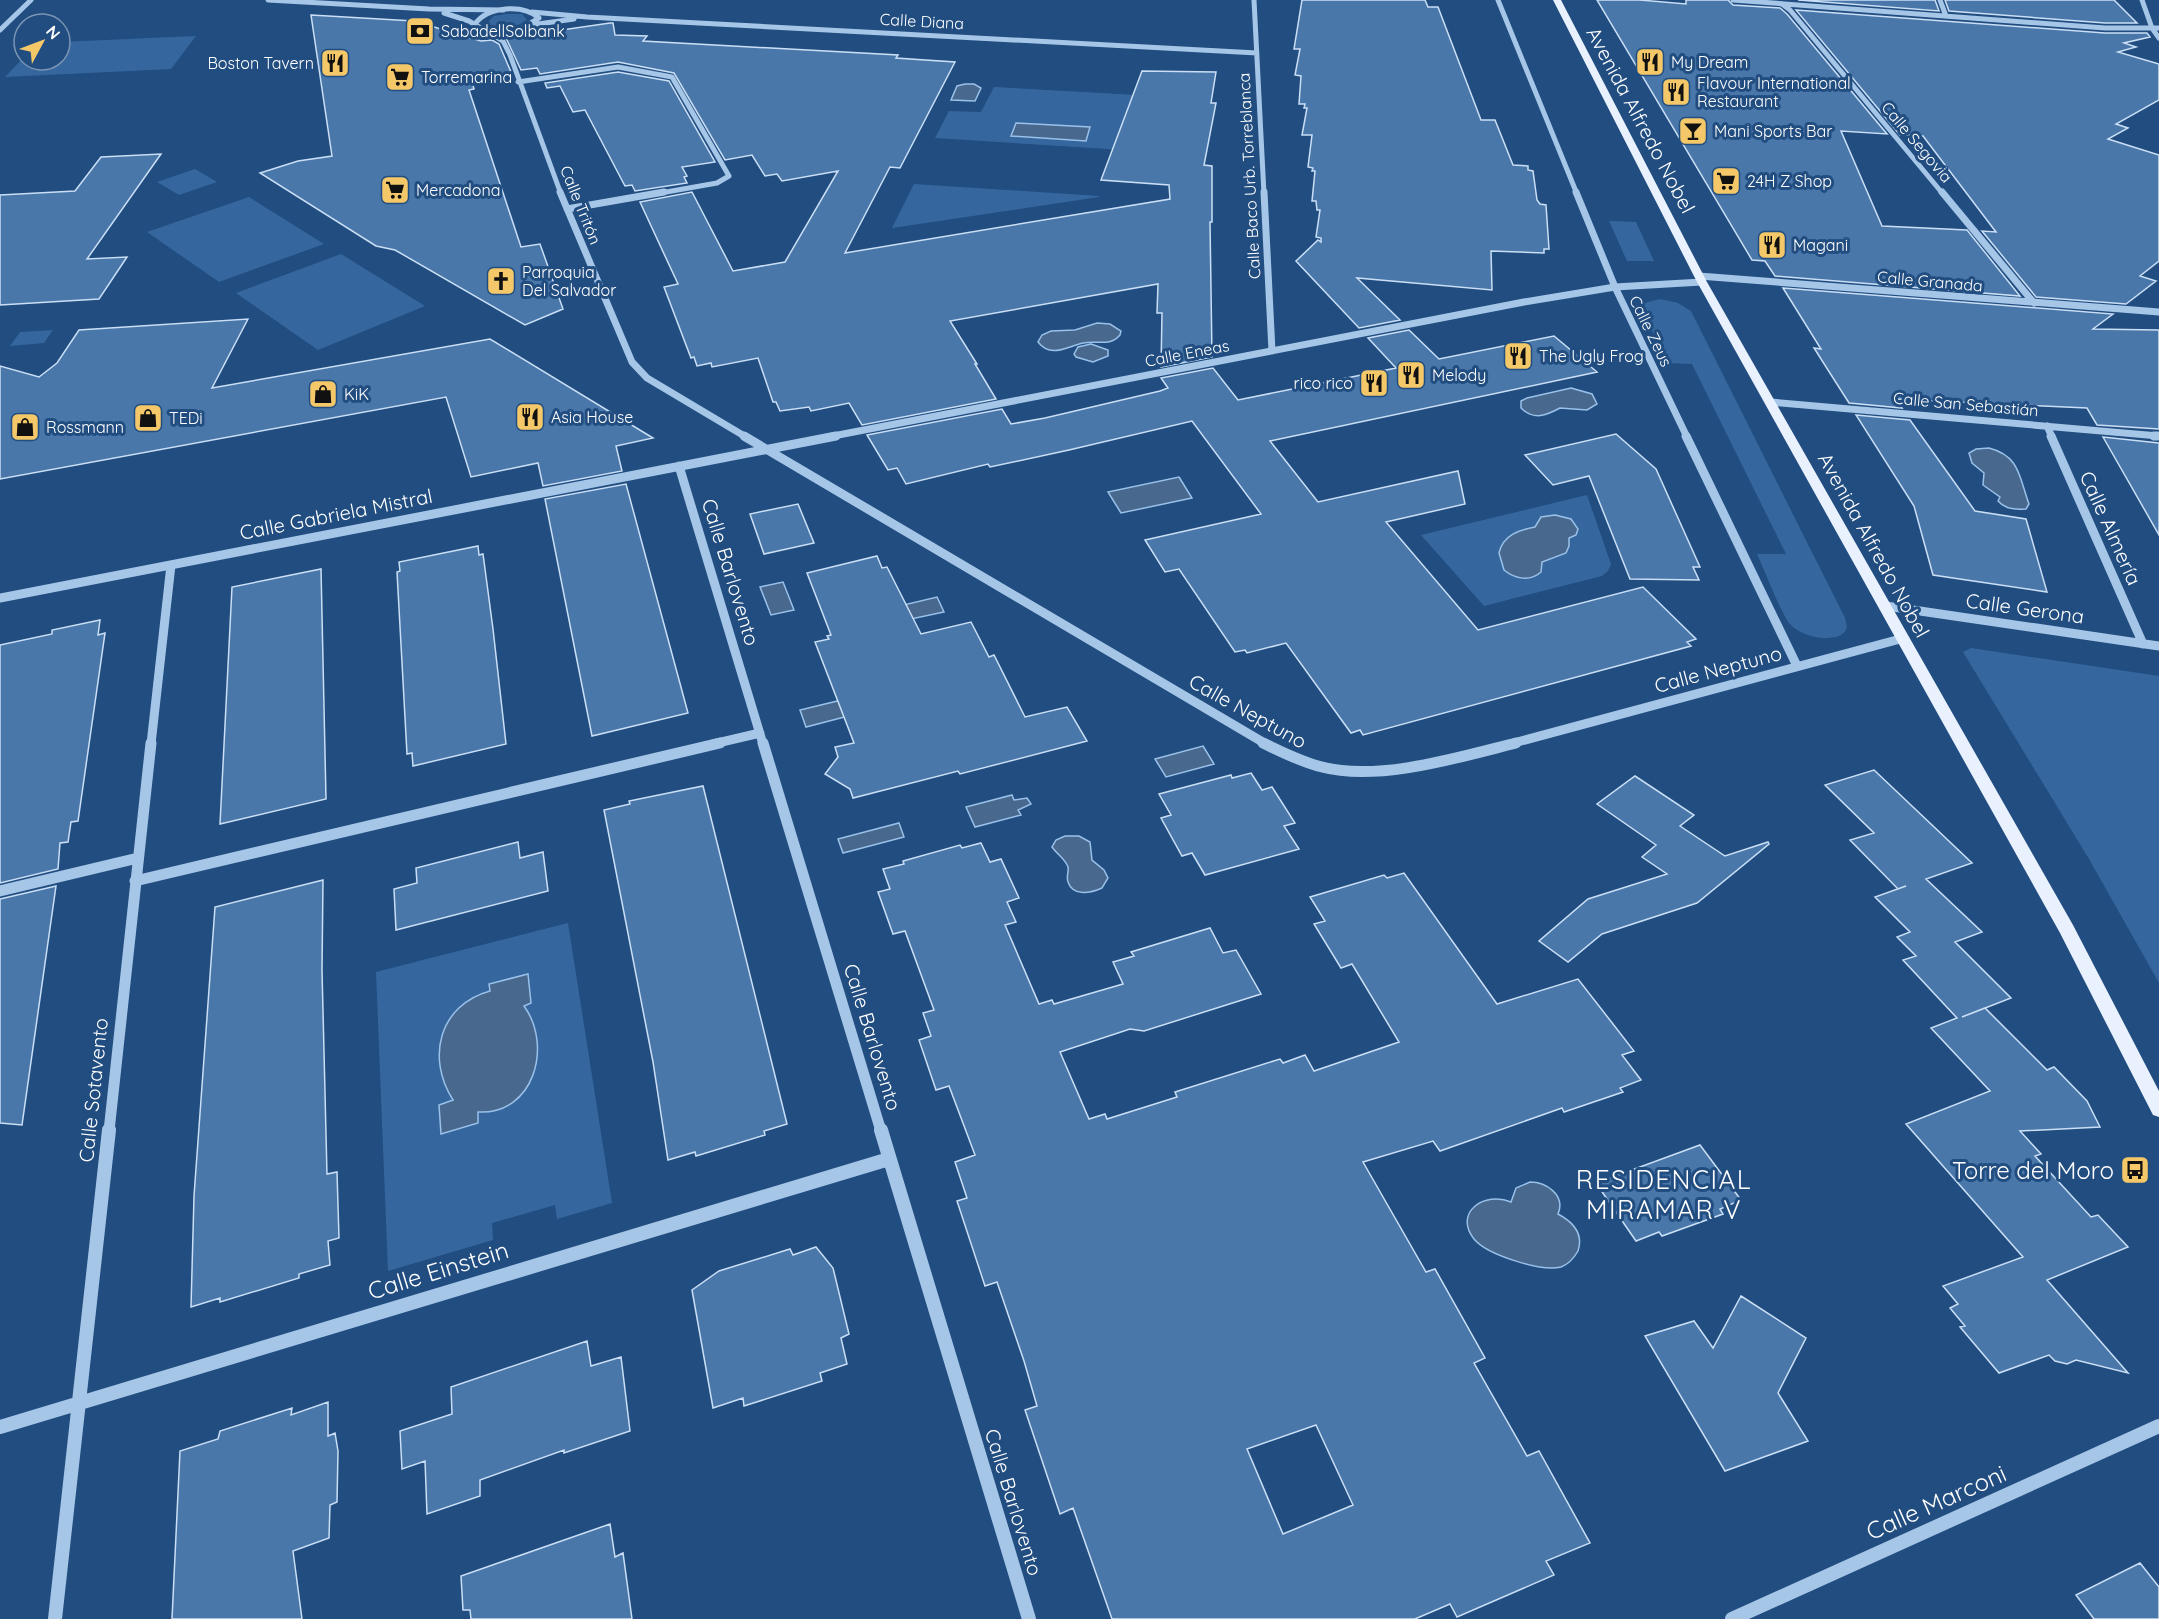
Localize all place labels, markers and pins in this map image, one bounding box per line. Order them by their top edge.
bank icon: SabadellSolbank [404,15,436,47]
place label: SabadellSolbank [441,21,565,41]
restaurant icon: My Dream [1634,46,1666,78]
restaurant icon: Boston Tavern [319,47,351,79]
place label: My Dream [1671,52,1748,72]
place label: Boston Tavern [207,53,314,73]
supermarket icon: Torremarina [384,61,416,93]
place label: Torremarina [421,67,512,87]
place label: Flavour International Restaurant [1697,73,1851,111]
restaurant icon: Flavour International Restaurant [1660,76,1692,108]
bar icon: Mani Sports Bar [1677,115,1709,147]
place label: Mani Sports Bar [1714,121,1832,141]
supermarket icon: 24H Z Shop [1710,165,1742,197]
place label: 24H Z Shop [1747,171,1832,191]
supermarket icon: Mercadona [379,174,411,206]
place label: Mercadona [416,180,500,200]
restaurant icon: Magani [1756,229,1788,261]
place label: Magani [1793,235,1848,255]
place label: Parroquia Del Salvador [522,262,616,300]
church icon: Parroquia Del Salvador [485,265,517,297]
restaurant icon: The Ugly Frog [1502,340,1534,372]
place label: The Ugly Frog [1539,346,1644,366]
restaurant icon: Melody [1395,359,1427,391]
place label: Melody [1432,365,1486,385]
restaurant icon: rico rico [1358,367,1390,399]
place label: rico rico [1294,373,1353,393]
shop icon: KiK [307,378,339,410]
place label: KiK [344,384,369,404]
restaurant icon: Asia House [514,401,546,433]
shop icon: TEDi [132,402,164,434]
place label: Asia House [551,407,633,427]
place label: TEDi [169,408,203,428]
shop icon: Rossmann [9,411,41,443]
place label: Rossmann [46,417,124,437]
bus stop icon: Torre del Moro [2119,1154,2151,1186]
place label: Torre del Moro [1952,1155,2114,1185]

